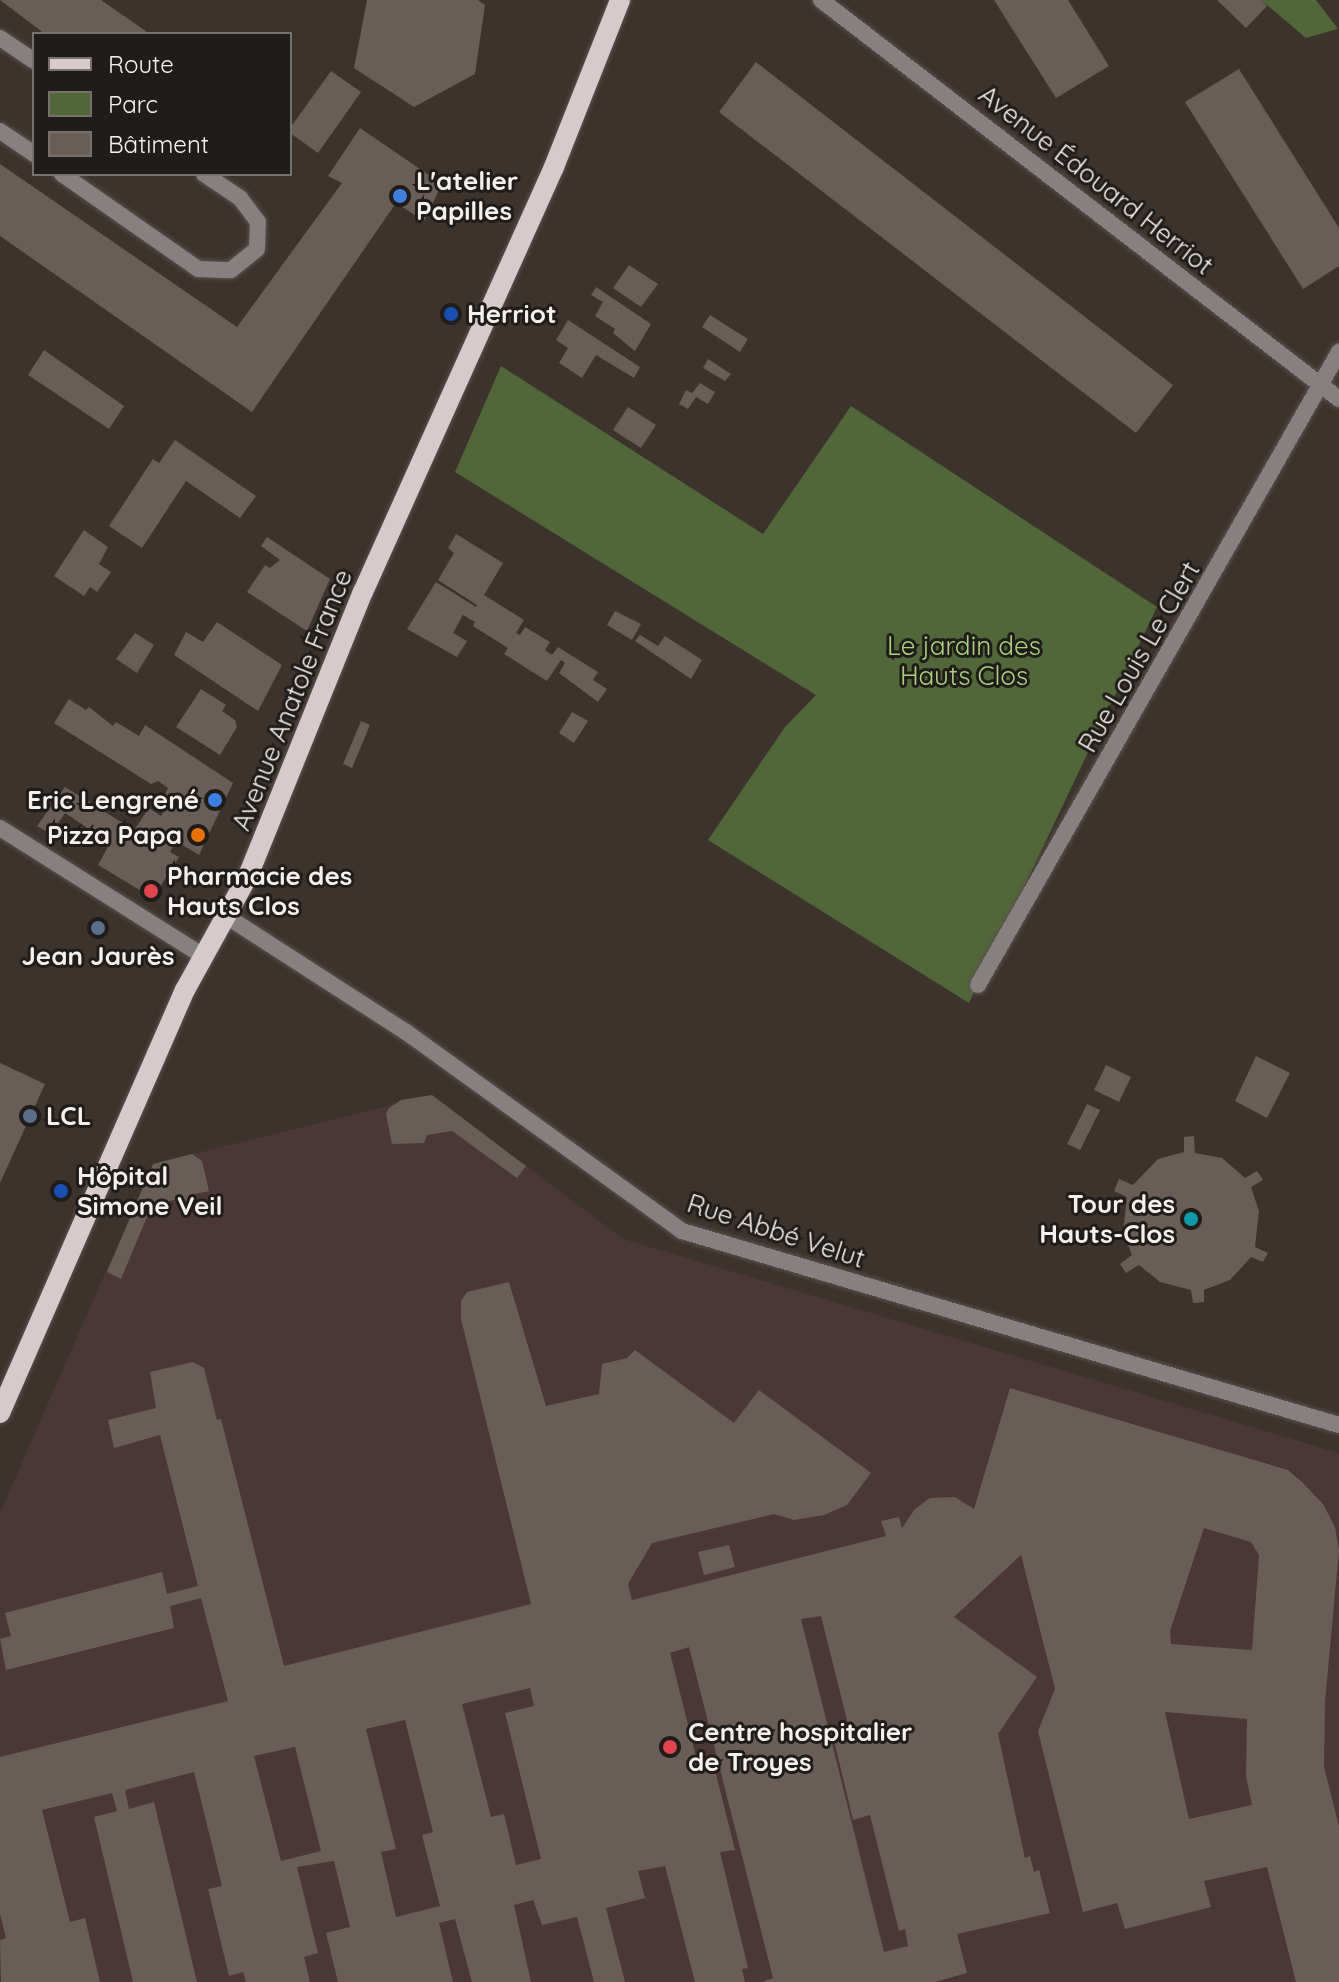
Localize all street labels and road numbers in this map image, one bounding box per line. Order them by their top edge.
street label: Avenue Édouard Herriot [973,79,1219,281]
street label: Rue Louis Le Clert [1072,556,1206,758]
street label: Avenue Anatole France [225,565,359,835]
street label: Rue Abbé Velut [683,1188,869,1274]

